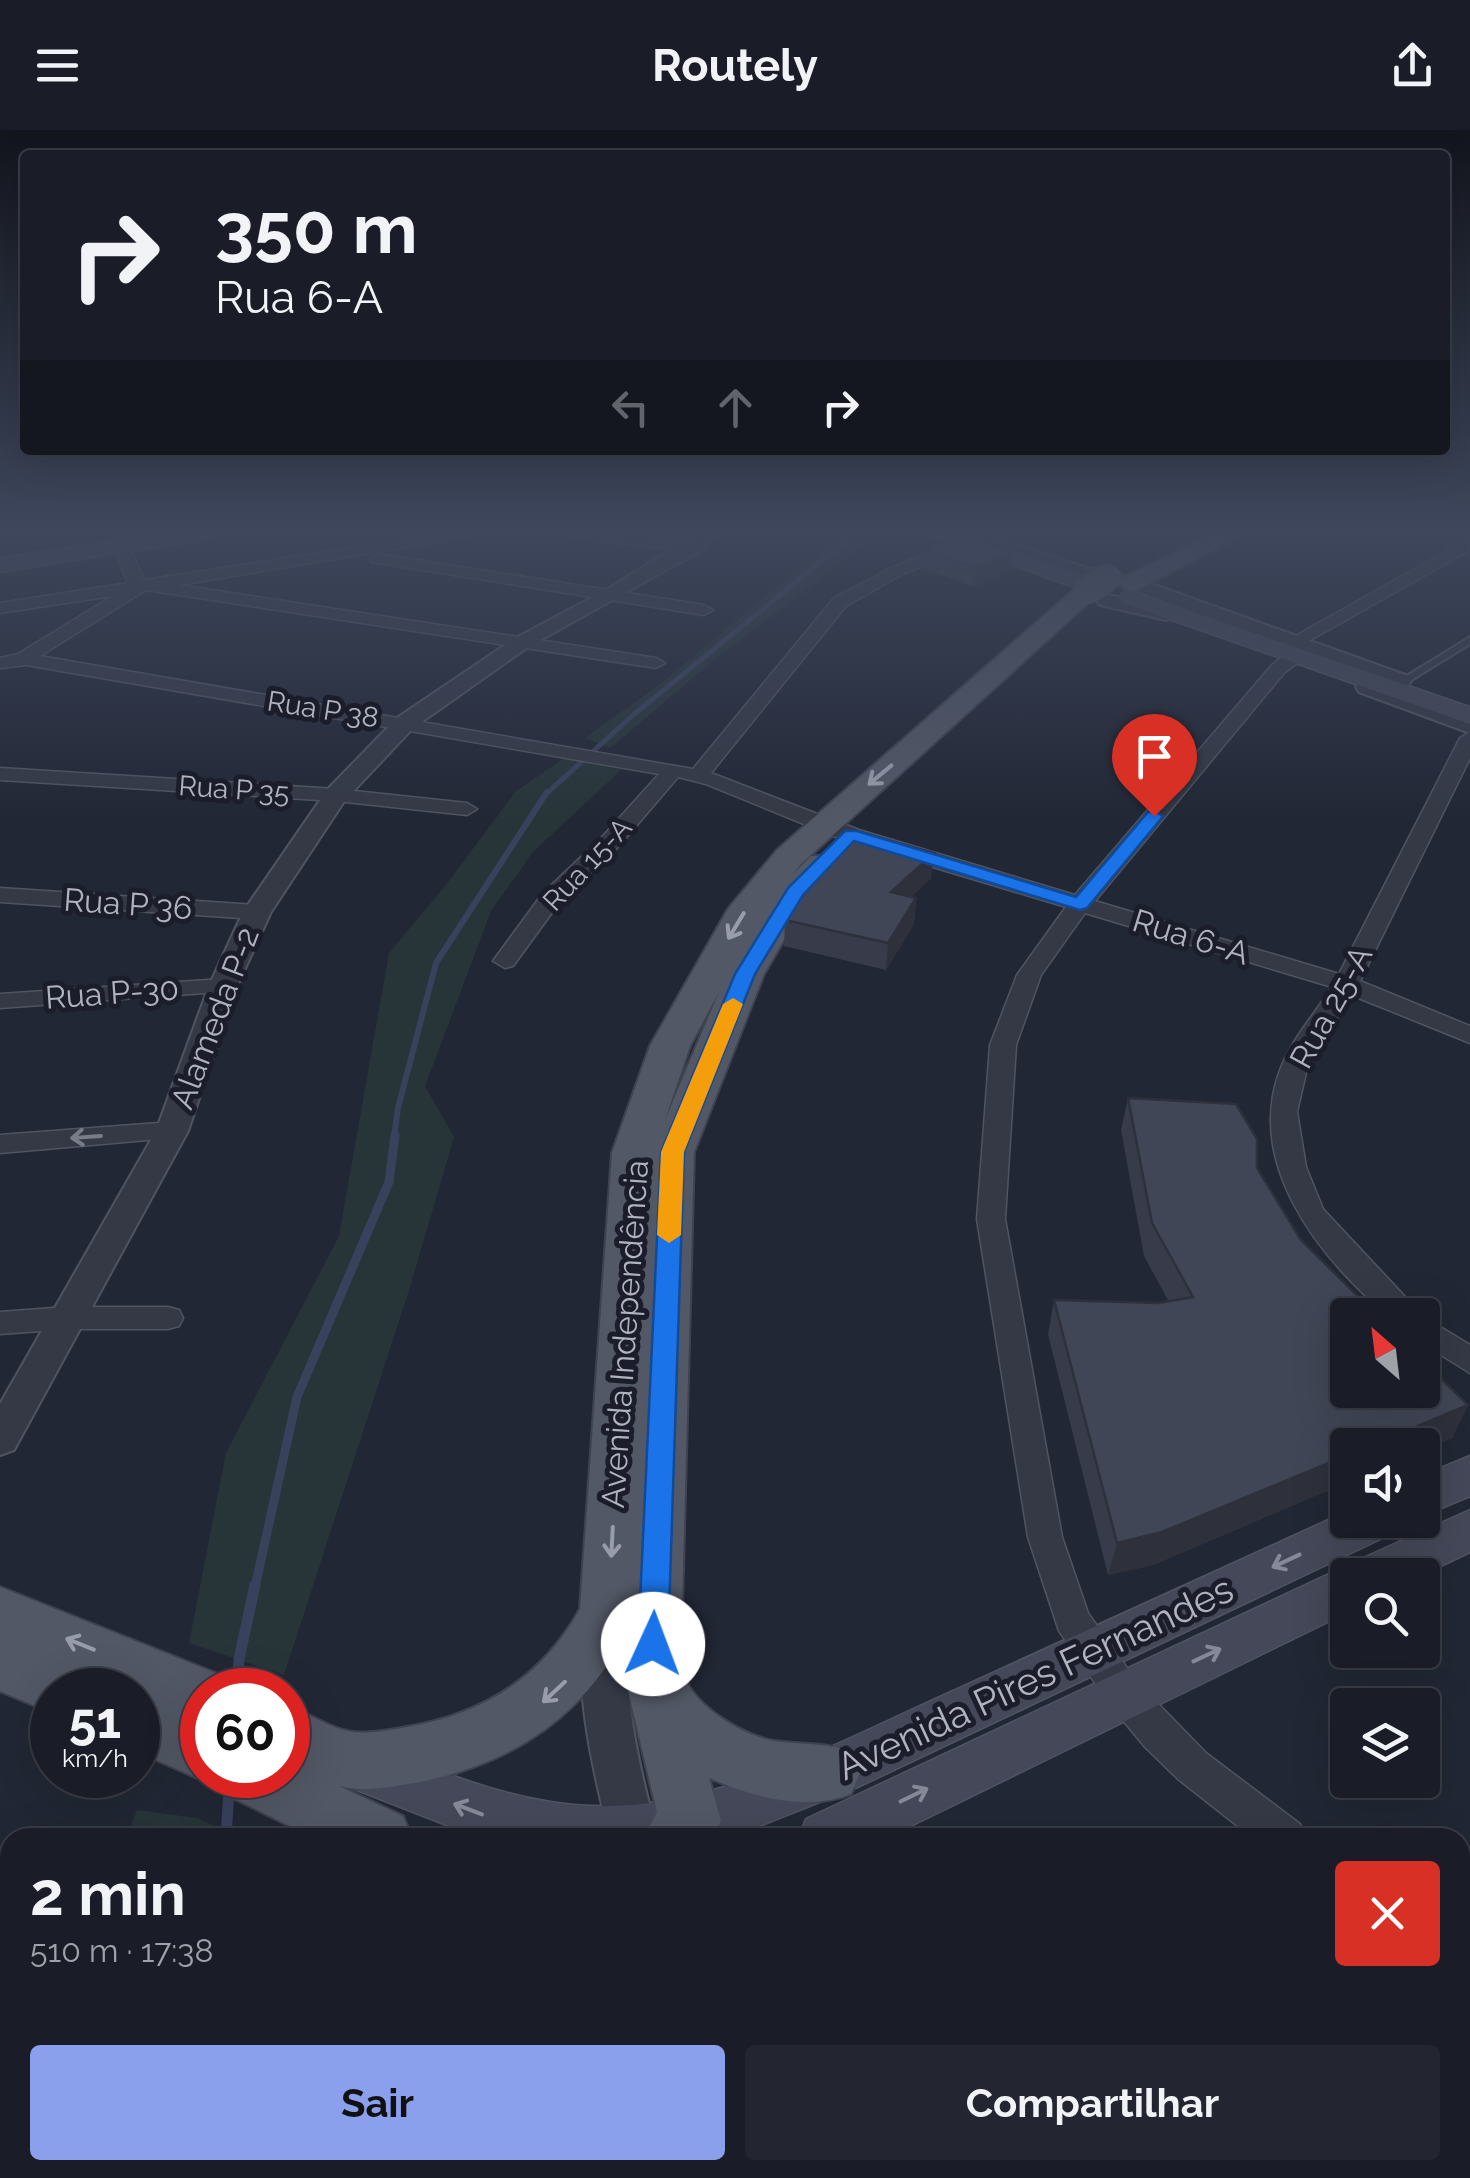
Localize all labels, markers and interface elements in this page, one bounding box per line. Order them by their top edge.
icon: menu [30,38,85,93]
icon: share [1385,38,1440,93]
text: Routely [652,39,818,92]
text: 350 m [215,187,418,269]
icon: right [50,190,180,320]
text: Rua 6-A [215,271,383,324]
icon: left [603,380,658,435]
icon: ahead [708,380,763,435]
icon: right [813,380,868,435]
street label: Rua P 38 [265,684,381,735]
pin [1112,714,1197,817]
icon: arrive [1127,729,1182,784]
one-way arrow [868,764,894,786]
street label: Rua P 35 [177,769,291,810]
street label: Rua 15-A [536,811,639,918]
street label: Rua P 36 [62,881,194,926]
street label: Rua 6-A [1129,901,1254,972]
one-way arrow [726,911,746,940]
street label: Alameda P-2 [163,922,266,1114]
street label: Rua 25-A [1282,939,1379,1074]
street label: Rua P-30 [44,969,180,1016]
one-way arrow [70,1128,102,1147]
street label: Avenida Independência [594,1159,655,1509]
north arrow [1330,1298,1440,1408]
map controls [1330,1298,1440,1798]
button: sound [1330,1428,1440,1538]
one-way arrow [602,1526,621,1558]
one-way arrow [1272,1553,1302,1572]
button: search [1330,1558,1440,1668]
street label: Avenida Pires Fernandes [830,1566,1240,1789]
position arrow [601,1592,705,1696]
one-way arrow [65,1634,96,1652]
one-way arrow [1191,1645,1221,1664]
speed limit sign: 60 [180,1668,310,1798]
one-way arrow [542,1680,566,1704]
button: layers [1330,1688,1440,1798]
text: 51 [69,1691,121,1750]
text: km/h [62,1743,128,1773]
one-way arrow [898,1785,928,1804]
one-way arrow [454,1798,484,1816]
text: 2 min [30,1859,186,1929]
button: close [1335,1861,1440,1966]
text: 510 m · 17:38 [30,1932,213,1969]
button: Sair [30,2045,725,2160]
button: Compartilhar [745,2045,1440,2160]

